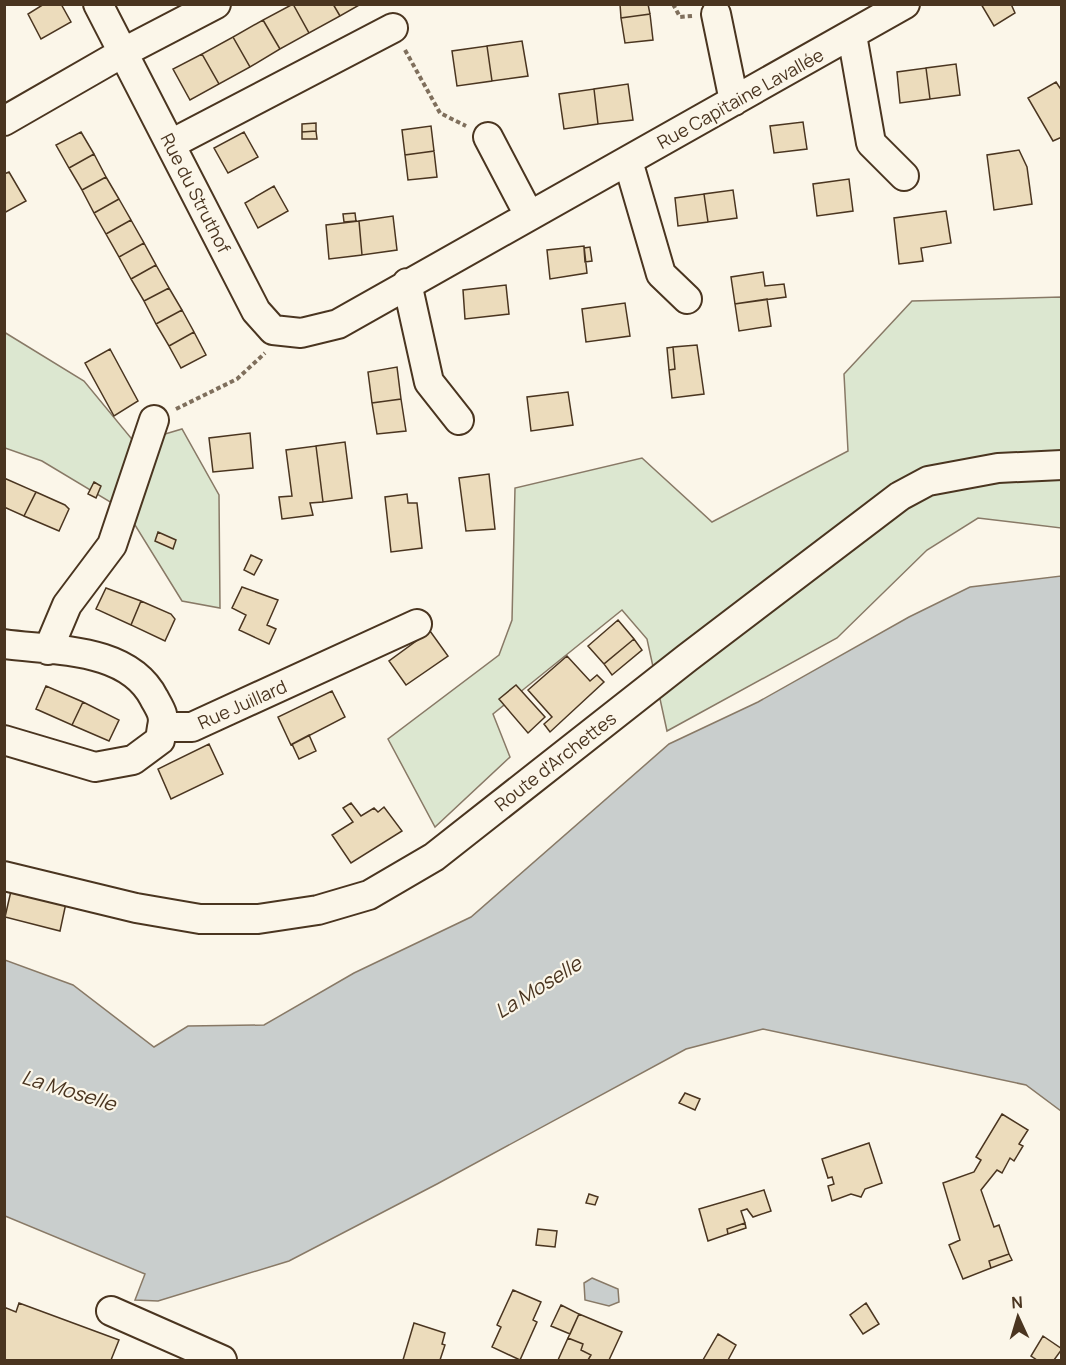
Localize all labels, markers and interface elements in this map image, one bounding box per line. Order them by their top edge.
street label: Rue Capitaine Lavallée [652,42,828,154]
street label: Rue du Struthof [155,129,237,258]
street label: Rue Juillard [194,674,290,734]
street label: Route d'Archettes [489,706,621,816]
water label: La Moselle [490,949,587,1024]
water label: La Moselle [19,1063,121,1117]
north arrow [988,1287,1048,1347]
text: N [1010,1291,1023,1313]

